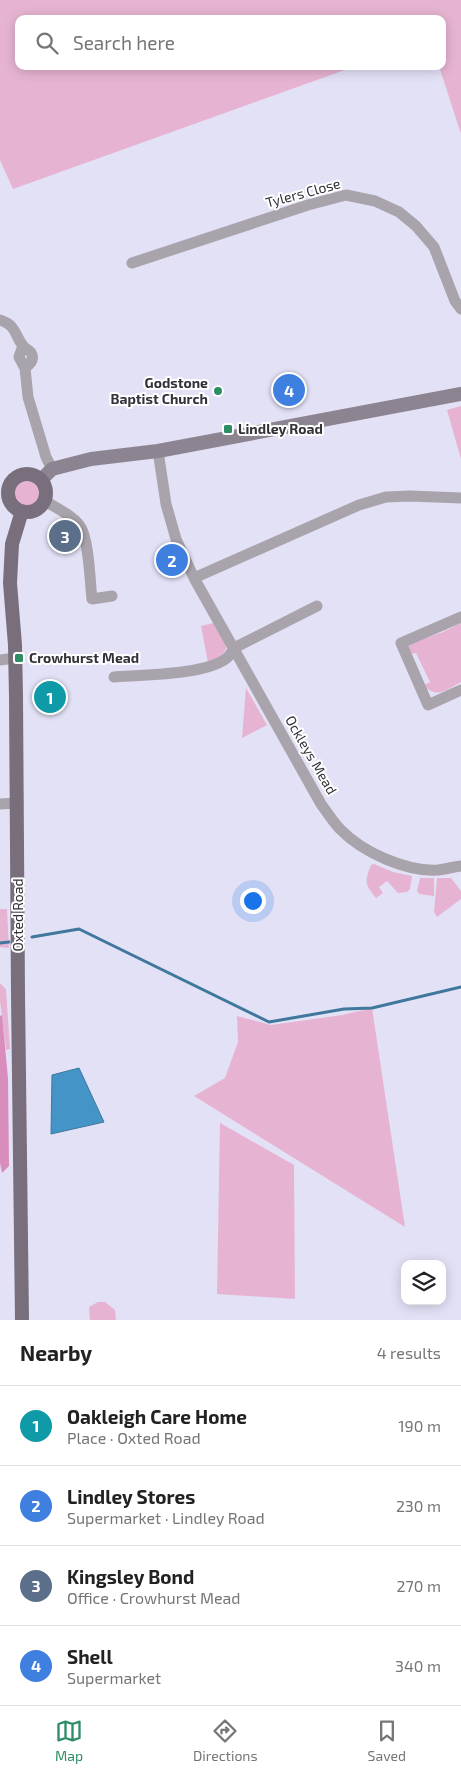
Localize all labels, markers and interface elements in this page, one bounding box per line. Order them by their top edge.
search box [15,15,446,70]
icon: search [33,29,61,57]
text: Search here [73,31,175,54]
street label: Tylers Close [264,174,342,211]
pin: 4 [273,371,305,409]
place label: Godstone Baptist Church [111,374,208,407]
marker: Godstone Baptist Church [212,385,224,397]
place label: Lindley Road [238,420,323,437]
marker: Lindley Road [222,423,234,435]
pin: 3 [49,517,81,555]
pin: 2 [156,541,188,579]
place label: Crowhurst Mead [29,649,139,666]
marker: Crowhurst Mead [13,652,25,664]
pin: 1 [34,678,66,716]
street label: Ockleys Mead [282,712,341,797]
street label: Oxted Road [9,879,26,951]
your location [240,888,266,914]
map controls [401,1260,446,1305]
button: layers [401,1260,446,1305]
text: Nearby [20,1340,92,1365]
text: 4 results [377,1343,441,1362]
text: Oakleigh Care Home [67,1405,247,1428]
text: 1 [33,1416,39,1435]
text: 190 m [398,1416,441,1435]
text: Place · Oxted Road [67,1428,201,1447]
text: Lindley Stores [67,1485,195,1508]
text: 2 [31,1496,41,1515]
text: 230 m [396,1496,441,1515]
text: Supermarket · Lindley Road [67,1508,265,1527]
text: Kingsley Bond [67,1565,194,1588]
text: 3 [31,1576,41,1595]
text: 270 m [397,1576,441,1595]
text: Office · Crowhurst Mead [67,1588,241,1607]
text: Shell [67,1645,113,1668]
text: 4 [31,1656,41,1675]
text: 340 m [395,1656,441,1675]
text: Supermarket [67,1668,161,1687]
tab: Map [55,1717,83,1764]
tab: Directions [193,1717,258,1764]
tab: Saved [368,1717,406,1764]

